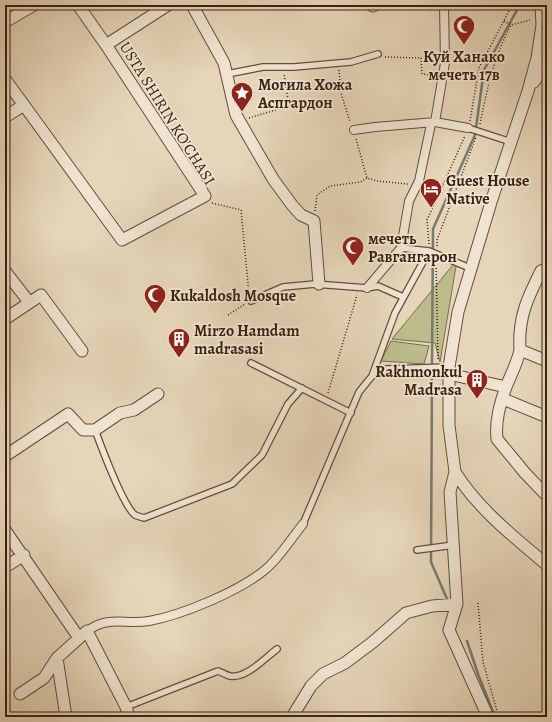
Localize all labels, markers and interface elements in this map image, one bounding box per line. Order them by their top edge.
mosque icon: Куй Ханако мечеть 17в [451,13,477,46]
street label: USTA SHIRIN KO'CHASI [114,38,220,190]
place label: Куй Ханако мечеть 17в [423,46,505,86]
place label: Могила Хожа Аспгардон [257,74,353,114]
place icon: Могила Хожа Аспгардон [229,80,255,113]
place label: Guest House Native [446,170,530,210]
hotel icon: Guest House Native [418,176,444,209]
place label: мечеть Равгангарон [368,228,457,268]
mosque icon: мечеть Равгангарон [340,234,366,267]
mosque icon: Kukaldosh Mosque [142,282,168,315]
place label: Kukaldosh Mosque [170,285,296,307]
place label: Mirzo Hamdam madrasasi [194,320,300,360]
building icon: Mirzo Hamdam madrasasi [166,326,192,359]
place label: Rakhmonkul Madrasa [375,361,463,401]
building icon: Rakhmonkul Madrasa [464,367,490,400]

